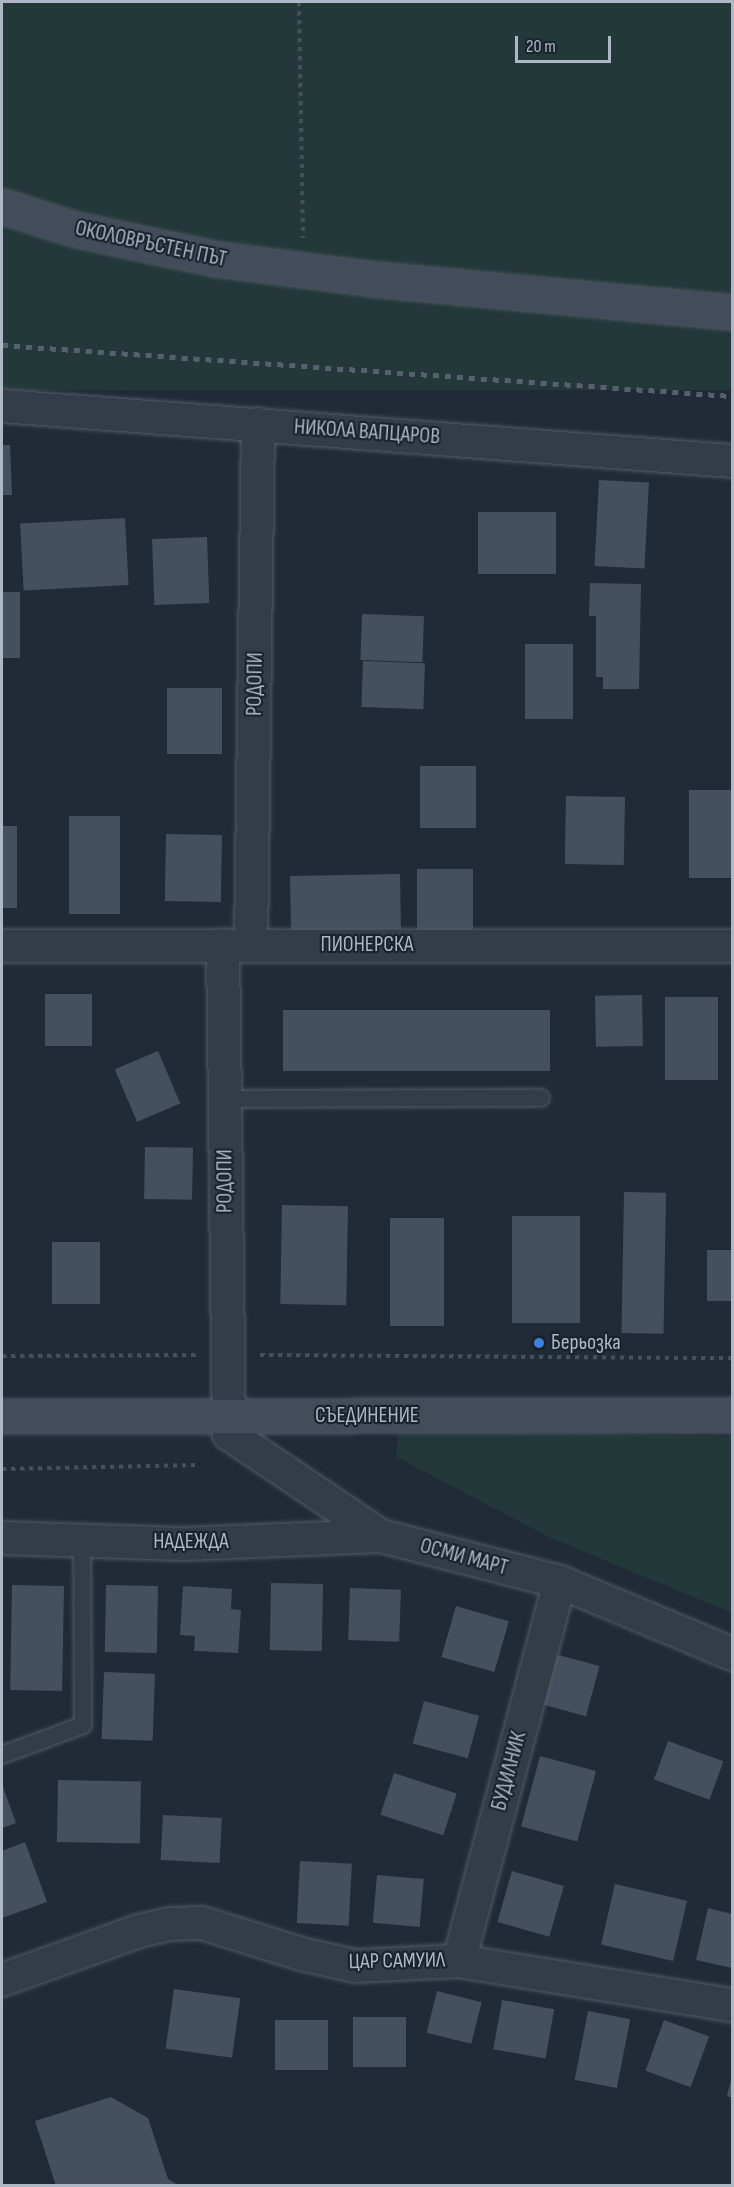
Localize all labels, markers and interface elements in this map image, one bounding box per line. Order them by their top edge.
scale bar [518,24,614,62]
text: 20 m [526,36,556,57]
street label: ОКОЛОВРЪСТЕН ПЪТ [73,215,229,273]
street label: НИКОЛА ВАПЦАРОВ [293,414,441,450]
street label: РОДОПИ [241,652,269,716]
street label: ПИОНЕРСКА [321,932,413,958]
street label: РОДОПИ [212,1149,238,1213]
place label: Берьозка [551,1330,621,1356]
marker: Берьозка [532,1336,546,1350]
street label: СЪЕДИНЕНИЕ [315,1403,419,1429]
street label: НАДЕЖДА [153,1529,229,1555]
street label: ОСМИ МАРТ [417,1533,511,1581]
street label: БУДИЛНИК [486,1729,532,1813]
street label: ЦАР САМУИЛ [348,1947,446,1975]

